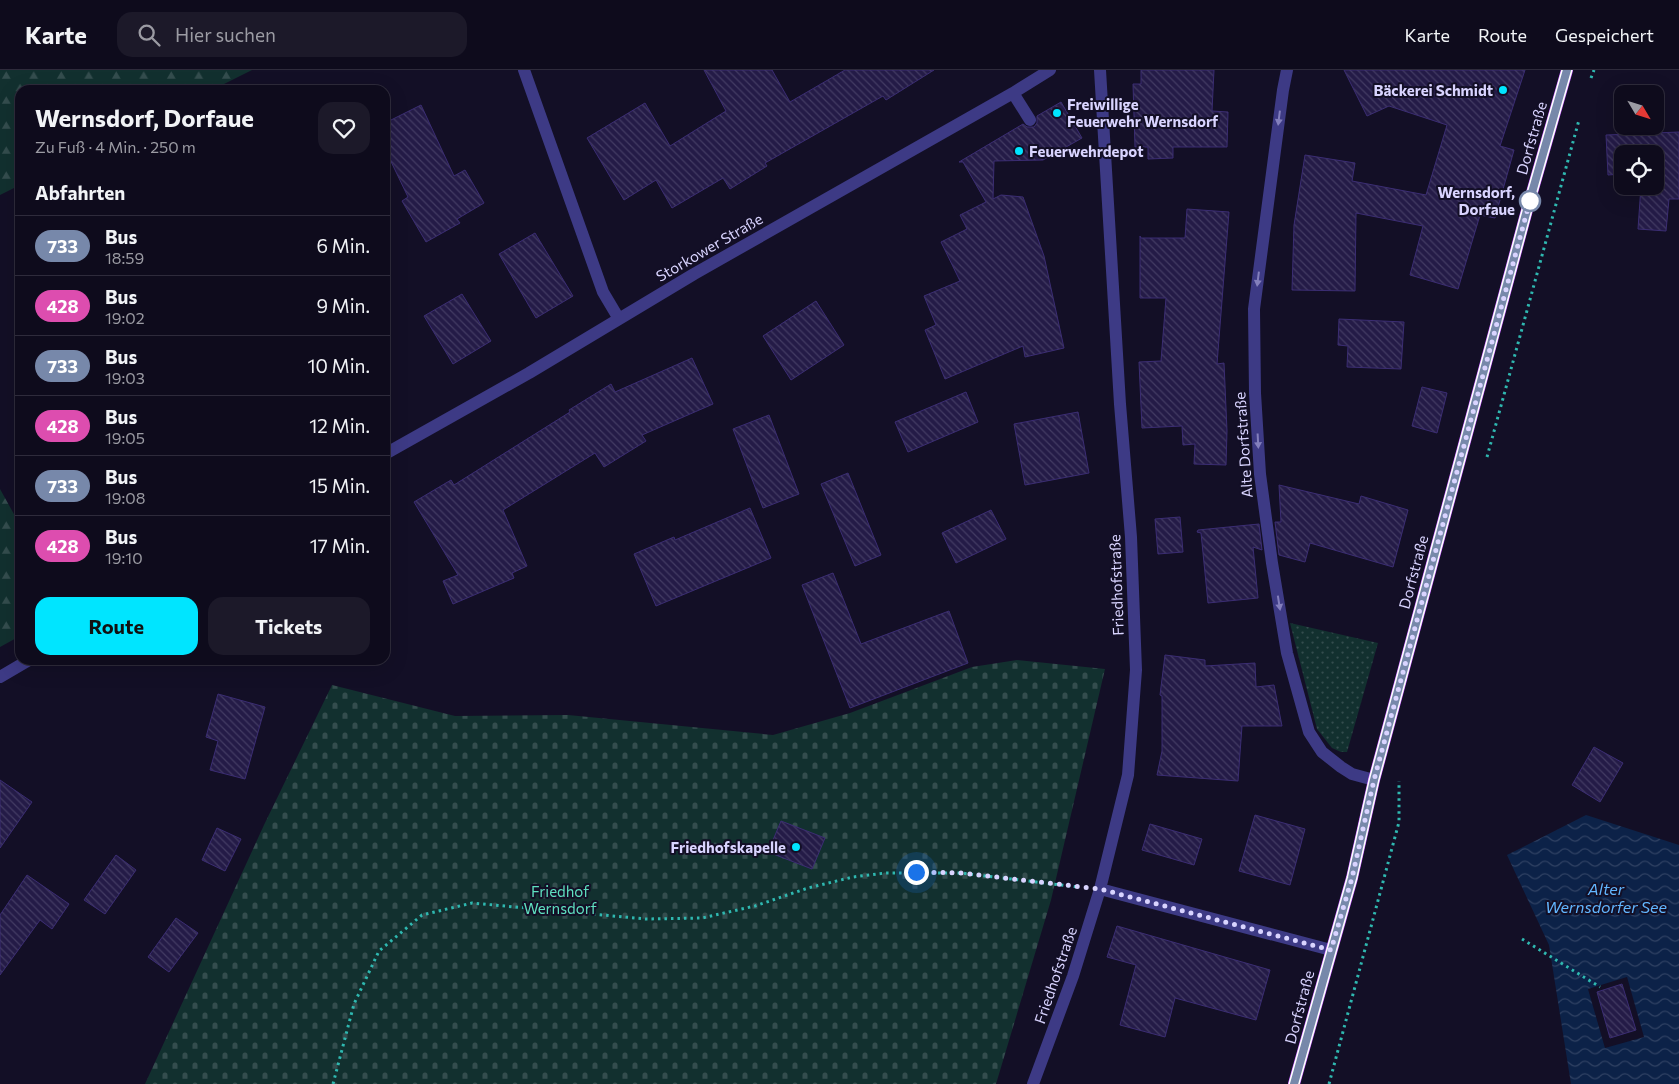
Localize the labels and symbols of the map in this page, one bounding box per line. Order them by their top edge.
place label: Bäckerei Schmidt [1374,81,1493,99]
marker: Bäckerei Schmidt [1497,84,1509,96]
north arrow [1614,85,1664,135]
place label: Freiwillige Feuerwehr Wernsdorf [1067,95,1219,130]
street label: Dorfstraße [1512,99,1550,177]
marker: Freiwillige Feuerwehr Wernsdorf [1051,107,1063,119]
one-way arrow [1275,110,1283,126]
place label: Feuerwehrdepot [1029,142,1144,160]
marker: Feuerwehrdepot [1013,145,1025,157]
place label: Wernsdorf, Dorfaue [1438,183,1515,218]
marker: Wernsdorf, Dorfaue [1519,190,1541,212]
street label: Storkower Straße [652,209,766,285]
one-way arrow [1254,272,1262,288]
street label: Alte Dorfstraße [1230,391,1256,499]
one-way arrow [1254,434,1262,450]
street label: Dorfstraße [1395,533,1431,611]
street label: Friedhofstraße [1105,534,1127,636]
one-way arrow [1275,595,1283,611]
place label: Friedhofskapelle [670,838,786,856]
marker: Friedhofskapelle [790,841,802,853]
your location [904,860,929,885]
water label: Alter Wernsdorfer See [1545,879,1668,916]
park label: Friedhof Wernsdorf [523,882,597,917]
street label: Friedhofstraße [1030,924,1080,1026]
street label: Dorfstraße [1281,968,1317,1046]

